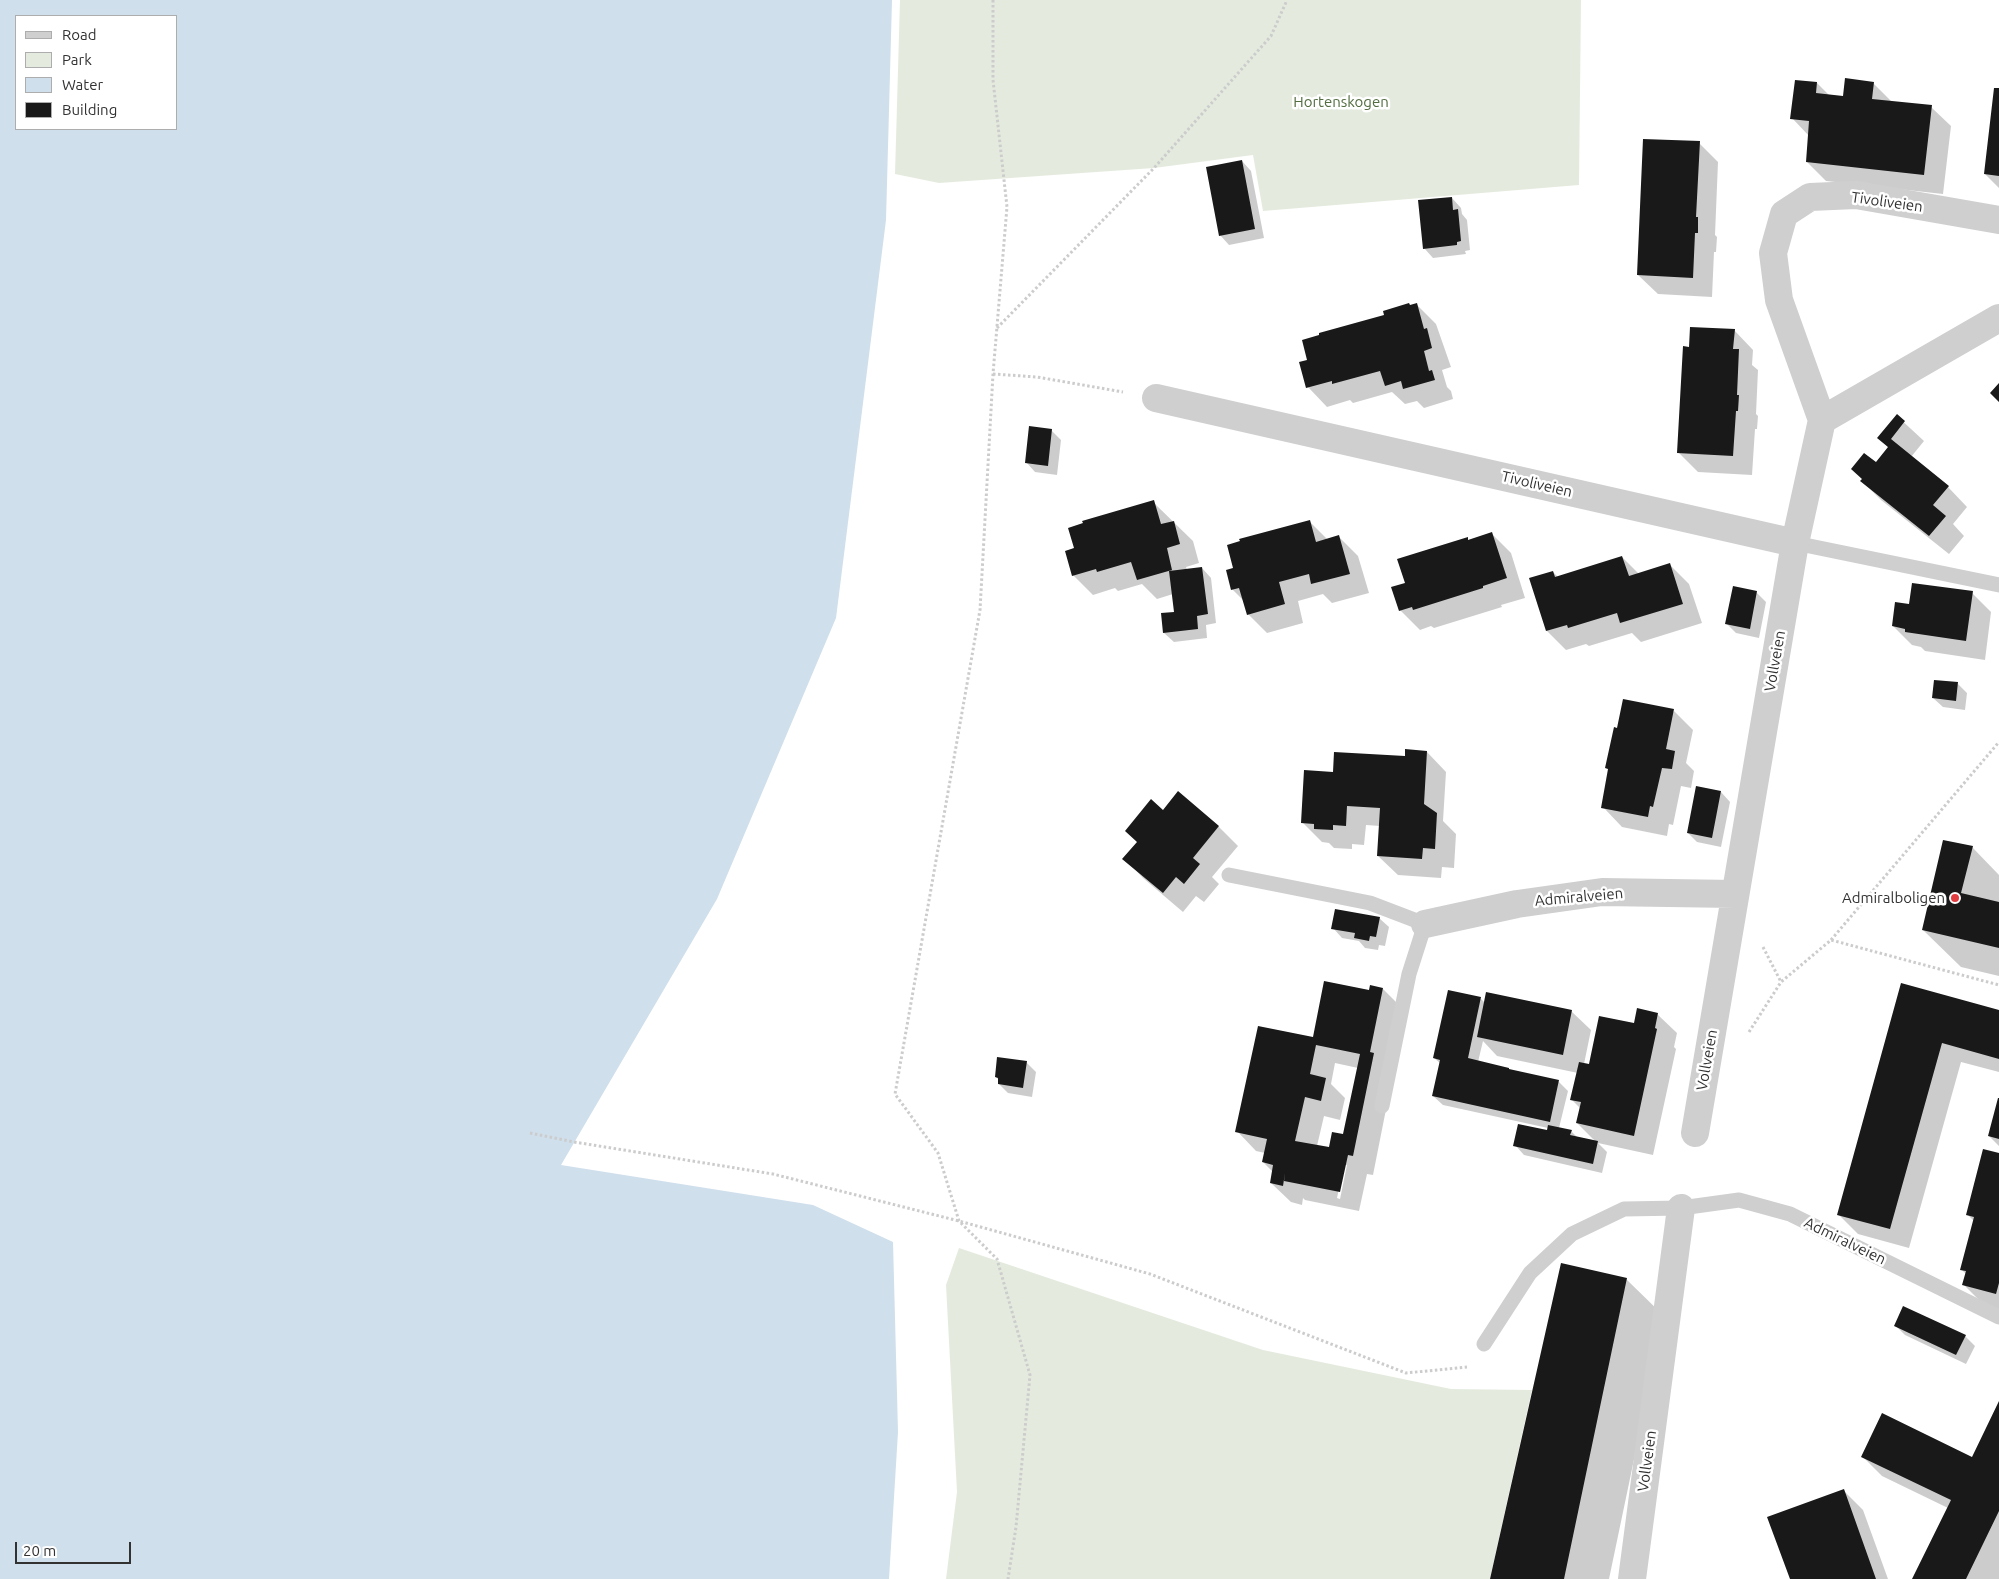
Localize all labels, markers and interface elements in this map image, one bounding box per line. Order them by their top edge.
legend [15,15,178,130]
text: Road [62,26,97,43]
text: Park [62,51,92,68]
text: Water [62,76,103,93]
park label: Hortenskogen [1293,93,1389,111]
text: Building [62,101,117,118]
street label: Tivoliveien [1850,188,1924,216]
street label: Tivoliveien [1500,467,1574,501]
street label: Vollveien [1761,629,1789,693]
street label: Admiralveien [1534,884,1624,910]
place label: Admiralboligen [1842,889,1945,907]
marker: Admiralboligen [1949,892,1961,904]
street label: Vollveien [1693,1028,1721,1092]
street label: Admiralveien [1801,1214,1889,1268]
street label: Vollveien [1634,1429,1660,1493]
scale bar [18,1532,134,1564]
text: 20 m [23,1542,56,1559]

